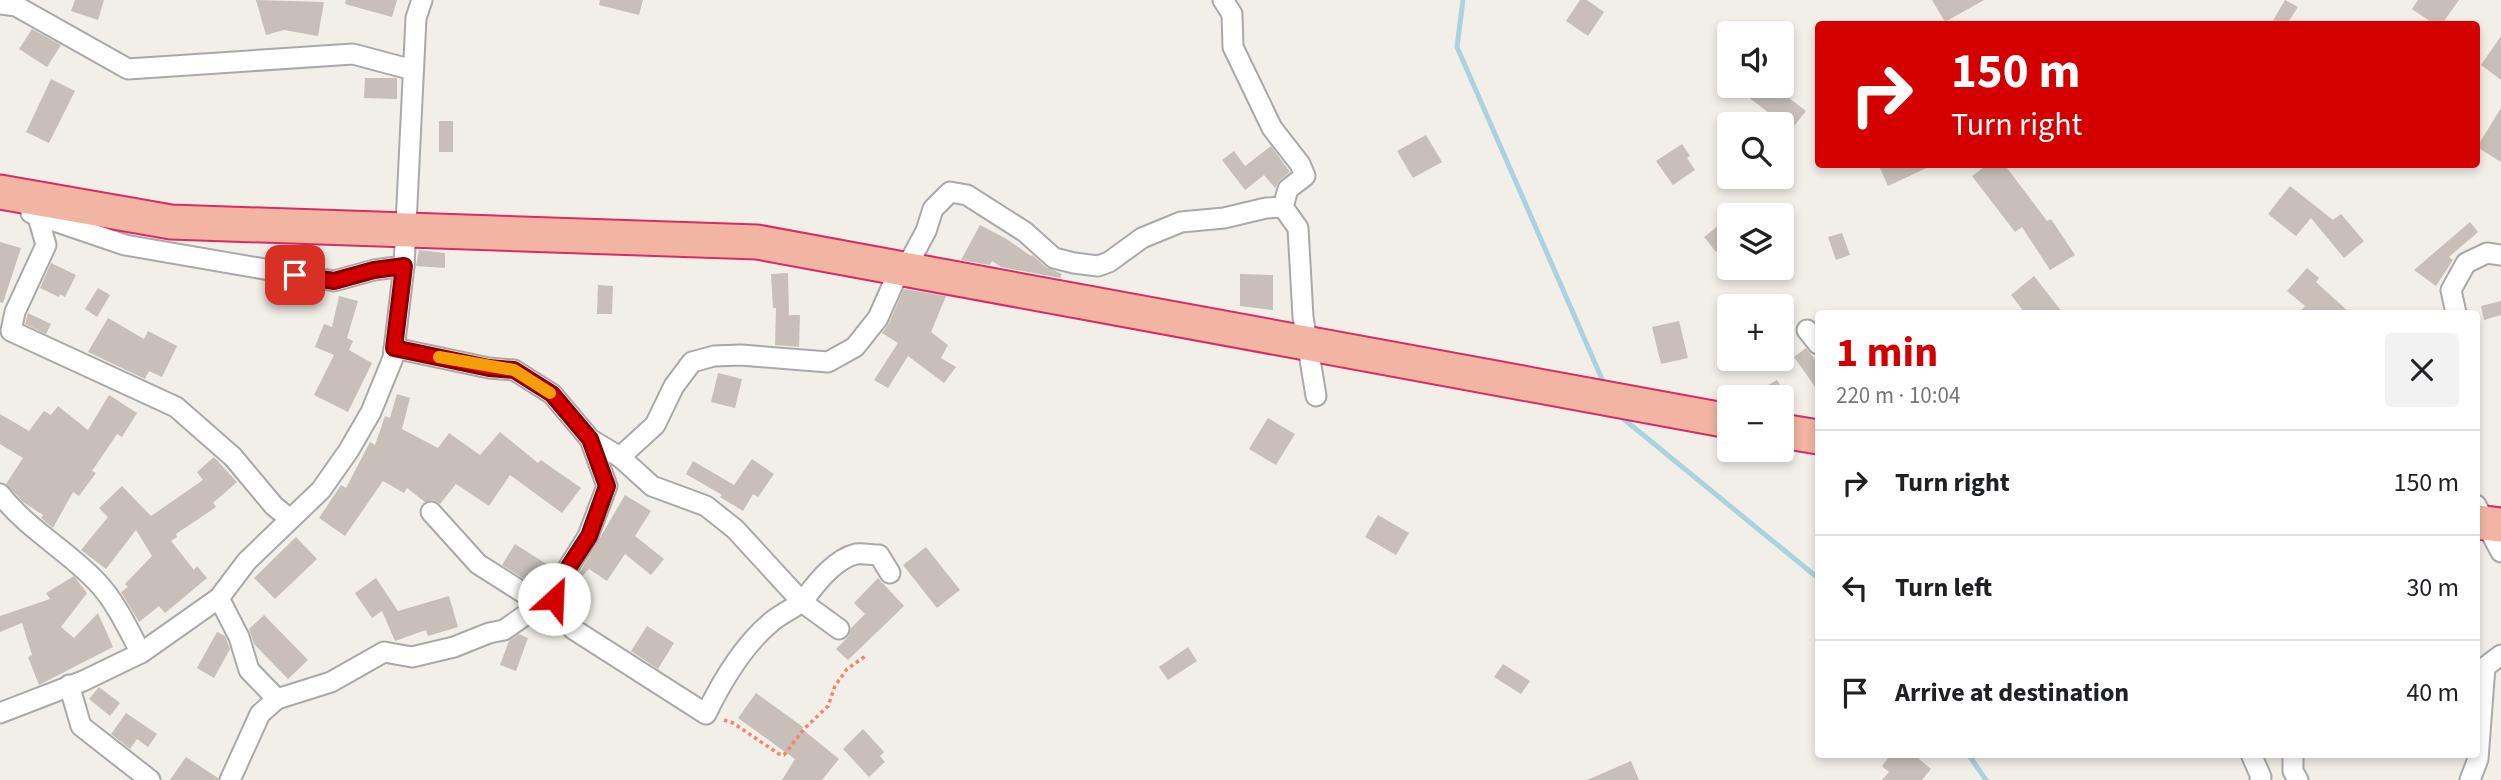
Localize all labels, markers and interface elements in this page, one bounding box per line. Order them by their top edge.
map controls [1717,21,1794,462]
button: sound [1717,21,1794,98]
text: 150 m [1951,37,2080,107]
icon: right [1836,49,1927,140]
text: Turn right [1951,102,2082,148]
button: search [1717,112,1794,189]
button: layers [1717,203,1794,280]
pin [265,245,325,305]
icon: arrive [276,256,314,294]
button: + [1717,294,1794,371]
text: 1 min [1836,323,1938,383]
button: close [2385,333,2459,407]
text: 220 m · 10:04 [1836,379,1960,412]
button: − [1717,385,1794,462]
icon: right [1836,464,1874,502]
text: Turn right [1895,464,2010,501]
text: 150 m [2393,464,2459,501]
position arrow [517,562,591,636]
icon: left [1836,569,1874,607]
text: Turn left [1895,569,1992,606]
text: 30 m [2406,569,2459,606]
icon: arrive [1836,674,1874,712]
text: Arrive at destination [1895,674,2129,711]
text: 40 m [2406,674,2459,711]

